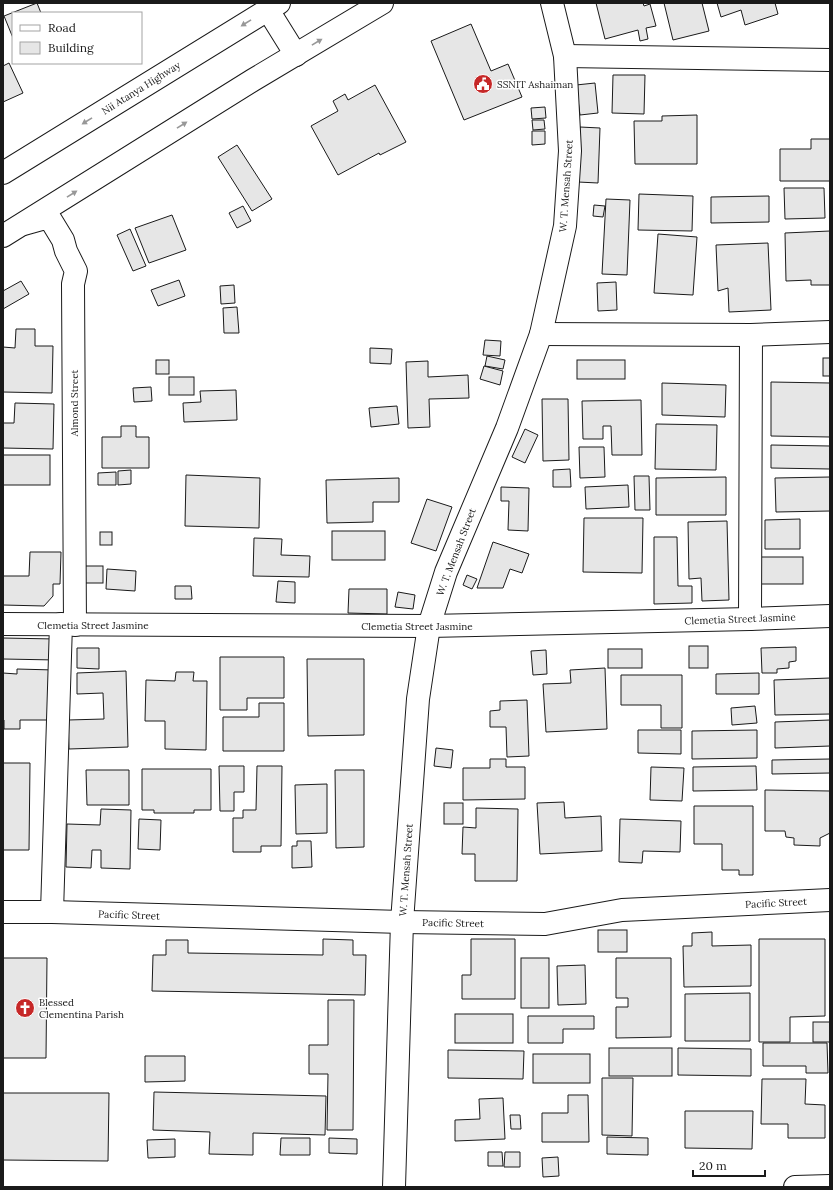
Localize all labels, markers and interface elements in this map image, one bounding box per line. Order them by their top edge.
legend [12,12,142,64]
text: Road [48,20,76,35]
one-way arrow [240,20,252,27]
one-way arrow [311,39,323,46]
text: Building [48,40,94,55]
street label: Nii Atanya Highway [99,58,183,118]
public building icon: SSNIT Ashaiman [472,73,494,95]
place label: SSNIT Ashaiman [497,78,573,91]
one-way arrow [82,117,92,125]
one-way arrow [176,121,188,128]
street label: W. T. Mensah Street [556,139,576,233]
one-way arrow [66,190,78,197]
street label: Almond Street [68,369,81,437]
street label: W. T. Mensah Street [433,506,479,598]
street label: Clemetia Street Jasmine [684,611,797,627]
street label: Clemetia Street Jasmine [37,619,149,632]
street label: Clemetia Street Jasmine [361,620,473,633]
street label: W. T. Mensah Street [396,823,416,917]
street label: Pacific Street [745,895,807,911]
street label: Pacific Street [98,907,160,923]
street label: Pacific Street [422,916,484,930]
place label: Blessed Clementina Parish [39,996,124,1021]
church icon: Blessed Clementina Parish [14,997,36,1019]
scale bar [693,1152,765,1178]
text: 20 m [699,1158,727,1173]

